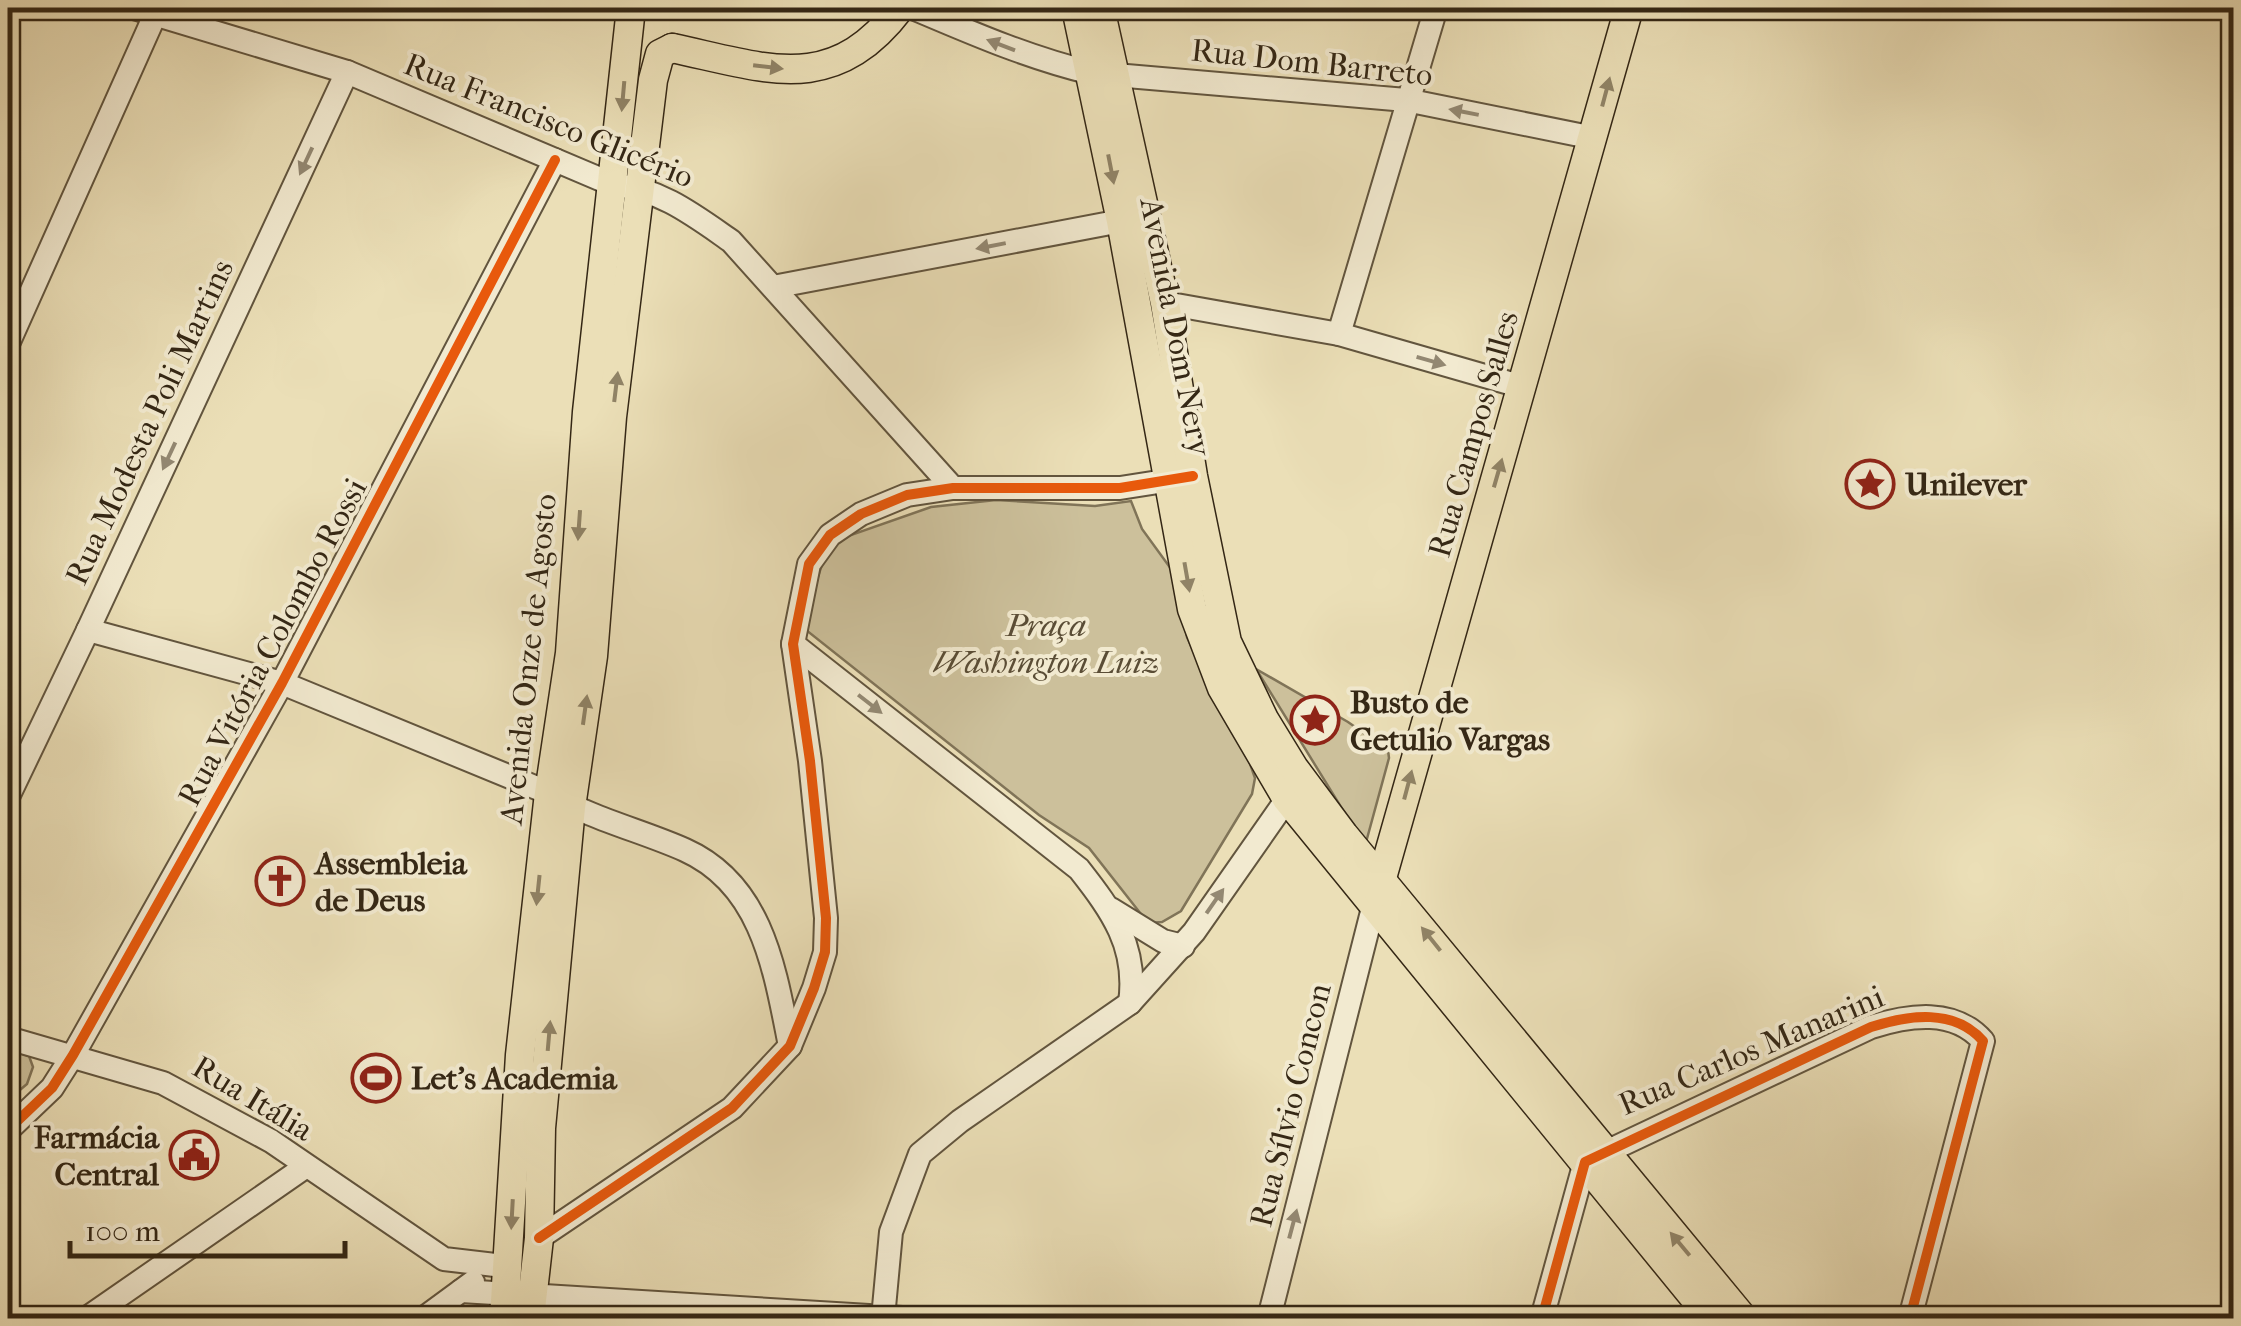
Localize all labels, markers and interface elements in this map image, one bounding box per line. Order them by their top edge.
street label: Rua Dom Barreto [1189,31,1434,94]
one-way arrow [985,37,1015,53]
street label: Rua Francisco Glicério [399,45,699,195]
one-way arrow [753,59,784,75]
one-way arrow [1599,77,1614,107]
one-way arrow [615,81,631,113]
one-way arrow [1448,103,1479,119]
one-way arrow [297,147,314,176]
one-way arrow [1103,154,1119,185]
street label: Avenida Dom Nery [1132,193,1219,460]
one-way arrow [975,239,1006,255]
street label: Rua Modesta Poli Martins [58,254,241,591]
street label: Rua Campos Salles [1421,307,1526,561]
one-way arrow [1416,353,1447,369]
one-way arrow [608,370,624,402]
one-way arrow [161,442,178,471]
one-way arrow [1491,457,1507,488]
place icon: Unilever [1844,458,1896,510]
place label: Unilever [1905,466,2028,503]
street label: Rua Vitória Colombo Rossi [170,472,375,812]
street label: Avenida Onze de Agosto [493,492,564,828]
one-way arrow [570,510,586,542]
one-way arrow [1180,562,1195,594]
park label: Praça Washington Luiz [933,607,1159,681]
place label: Busto de Getulio Vargas [1350,684,1550,758]
one-way arrow [857,693,883,714]
one-way arrow [577,694,593,726]
place icon: Busto de Getulio Vargas [1289,694,1341,746]
one-way arrow [1400,769,1416,800]
place label: Assembleia de Deus [313,845,468,919]
church icon: Assembleia de Deus [254,855,306,907]
one-way arrow [530,875,546,906]
one-way arrow [1205,888,1224,915]
one-way arrow [1421,927,1442,952]
street label: Rua Carlos Manarini [1613,978,1890,1123]
street label: Rua Sílvio Concon [1242,979,1339,1231]
one-way arrow [542,1020,558,1052]
street label: Rua Itália [186,1048,321,1149]
sports icon: Let's Academia [350,1052,402,1104]
place label: Let's Academia [411,1060,618,1097]
place label: Farmácia Central [34,1119,160,1193]
public building icon: Farmácia Central [168,1129,220,1181]
scale bar [70,1196,345,1258]
one-way arrow [504,1198,520,1230]
one-way arrow [1286,1208,1302,1239]
text: 100 m [85,1214,160,1249]
one-way arrow [1670,1231,1691,1256]

